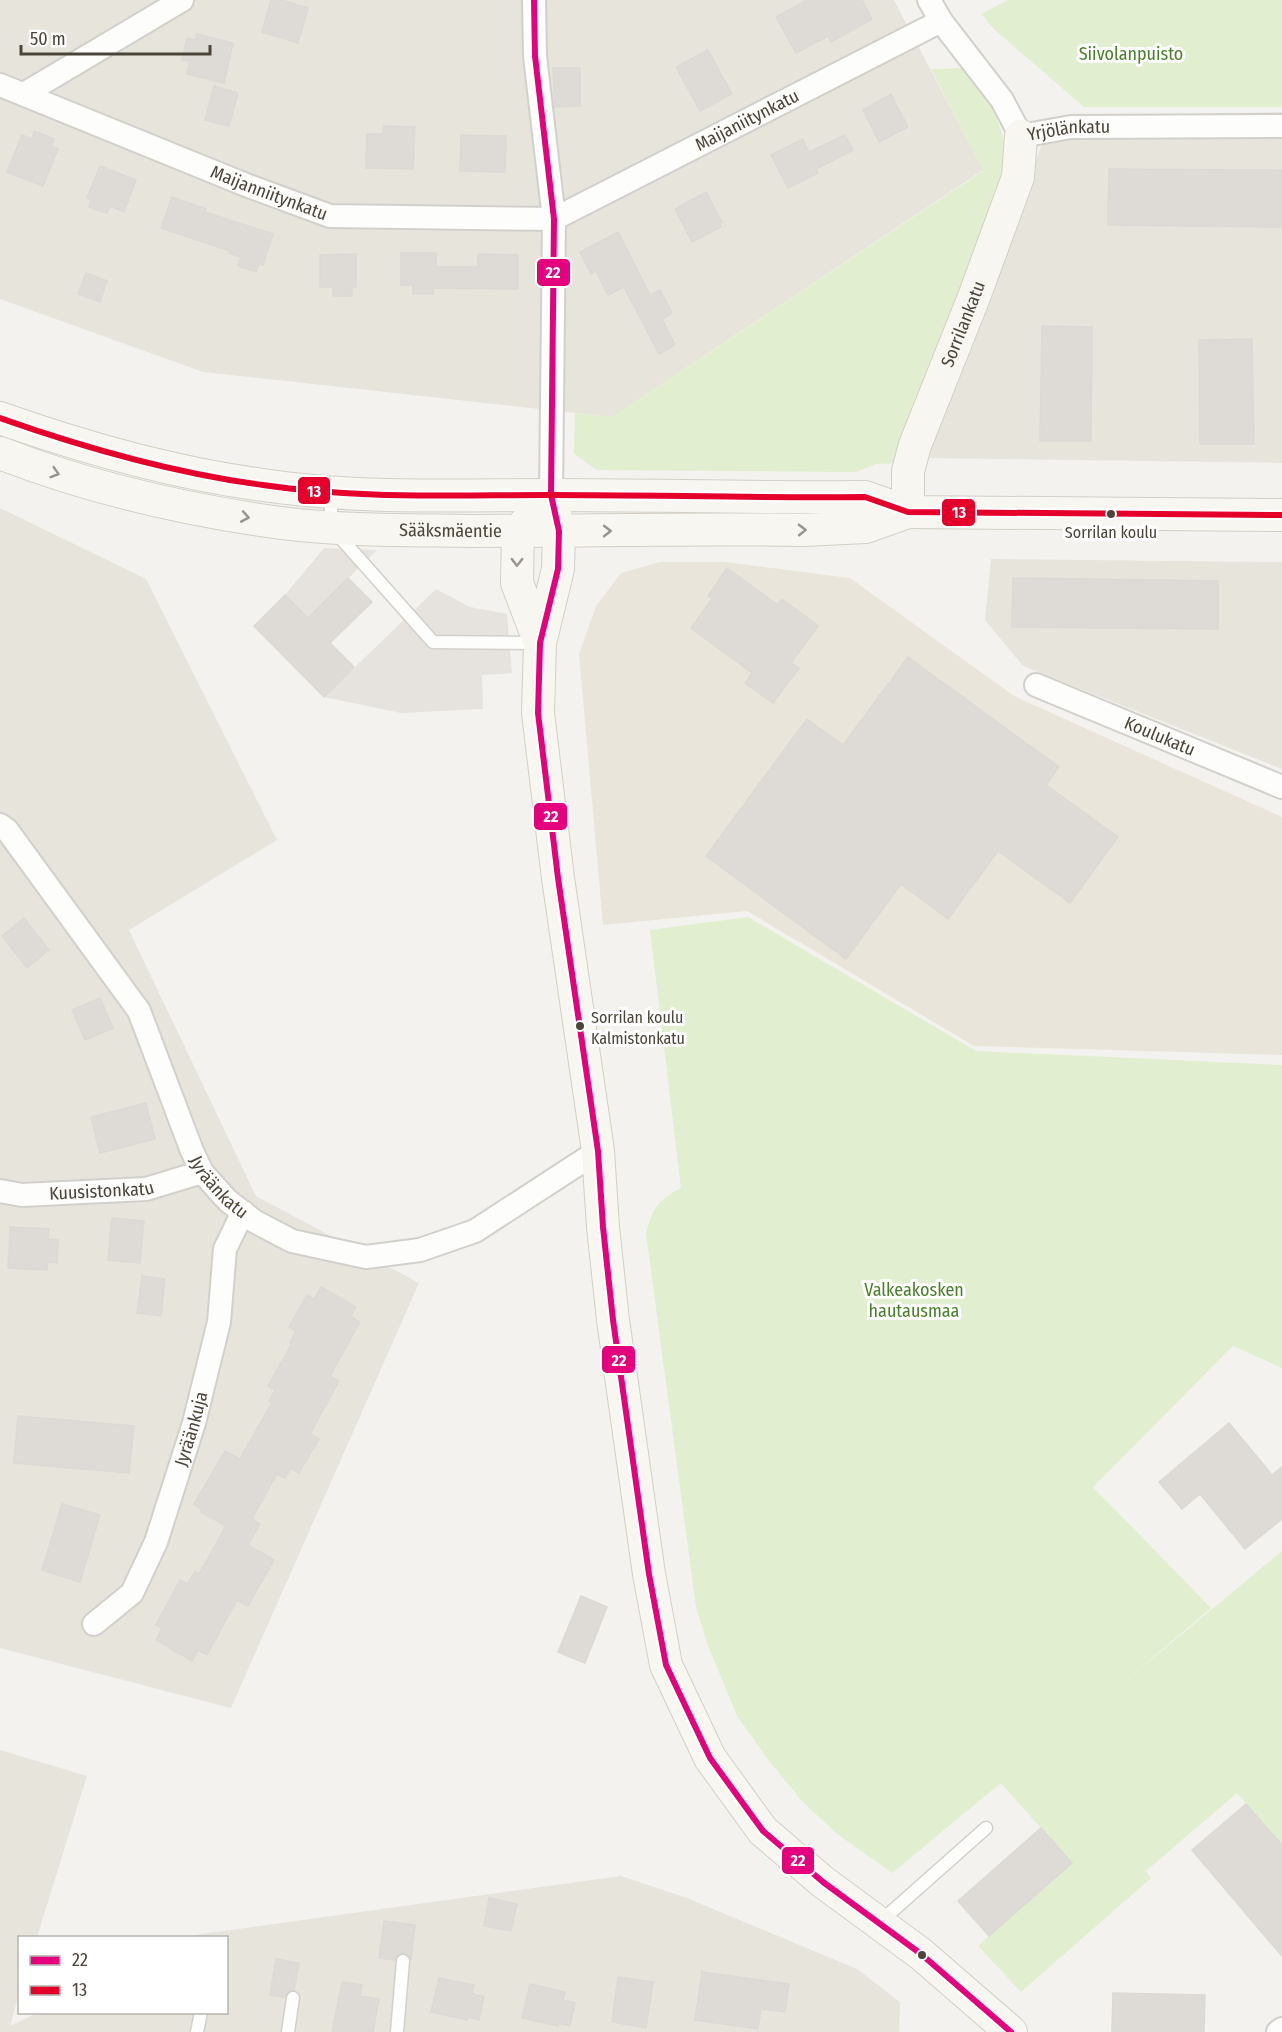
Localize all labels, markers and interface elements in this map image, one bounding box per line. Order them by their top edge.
scale bar [21,18,210,56]
text: 50 m [30,28,66,50]
park label: Siivolanpuisto [1079,43,1183,65]
street label: Maijaniitynkatu [691,85,803,156]
street label: Yrjölänkatu [1026,116,1110,146]
street label: Maijanniitynkatu [207,161,331,225]
line badge: 22 [536,258,571,287]
text: 22 [545,263,561,282]
street label: Sorrilankatu [936,278,990,370]
one-way arrow [49,466,60,478]
line badge: 13 [297,476,331,505]
text: 13 [307,482,322,501]
line badge: 13 [941,498,976,527]
text: 13 [952,503,967,522]
marker: Sorrilan koulu [1105,508,1117,520]
one-way arrow [240,510,249,522]
street label: Sääksmäentie [399,519,502,542]
one-way arrow [797,523,806,536]
place label: Sorrilan koulu [1065,523,1157,542]
one-way arrow [602,525,611,537]
one-way arrow [511,557,523,566]
street label: Koulukatu [1121,712,1198,761]
line badge: 22 [533,802,568,831]
text: 22 [543,807,559,826]
place label: Sorrilan koulu Kalmistonkatu [591,1008,685,1048]
marker: Sorrilan koulu Kalmistonkatu [574,1020,586,1032]
street label: Jyräänkatu [185,1152,253,1223]
street label: Kuusistonkatu [49,1176,157,1205]
park label: Valkeakosken hautausmaa [864,1279,964,1322]
line badge: 22 [601,1345,636,1374]
text: 22 [611,1351,627,1370]
street label: Jyräänkuja [170,1389,212,1469]
line badge: 22 [781,1846,815,1875]
text: 22 [790,1851,806,1870]
legend [18,1936,228,2014]
text: 22 [72,1949,88,1971]
unlabelled marker [916,1949,928,1961]
text: 13 [72,1979,87,2001]

